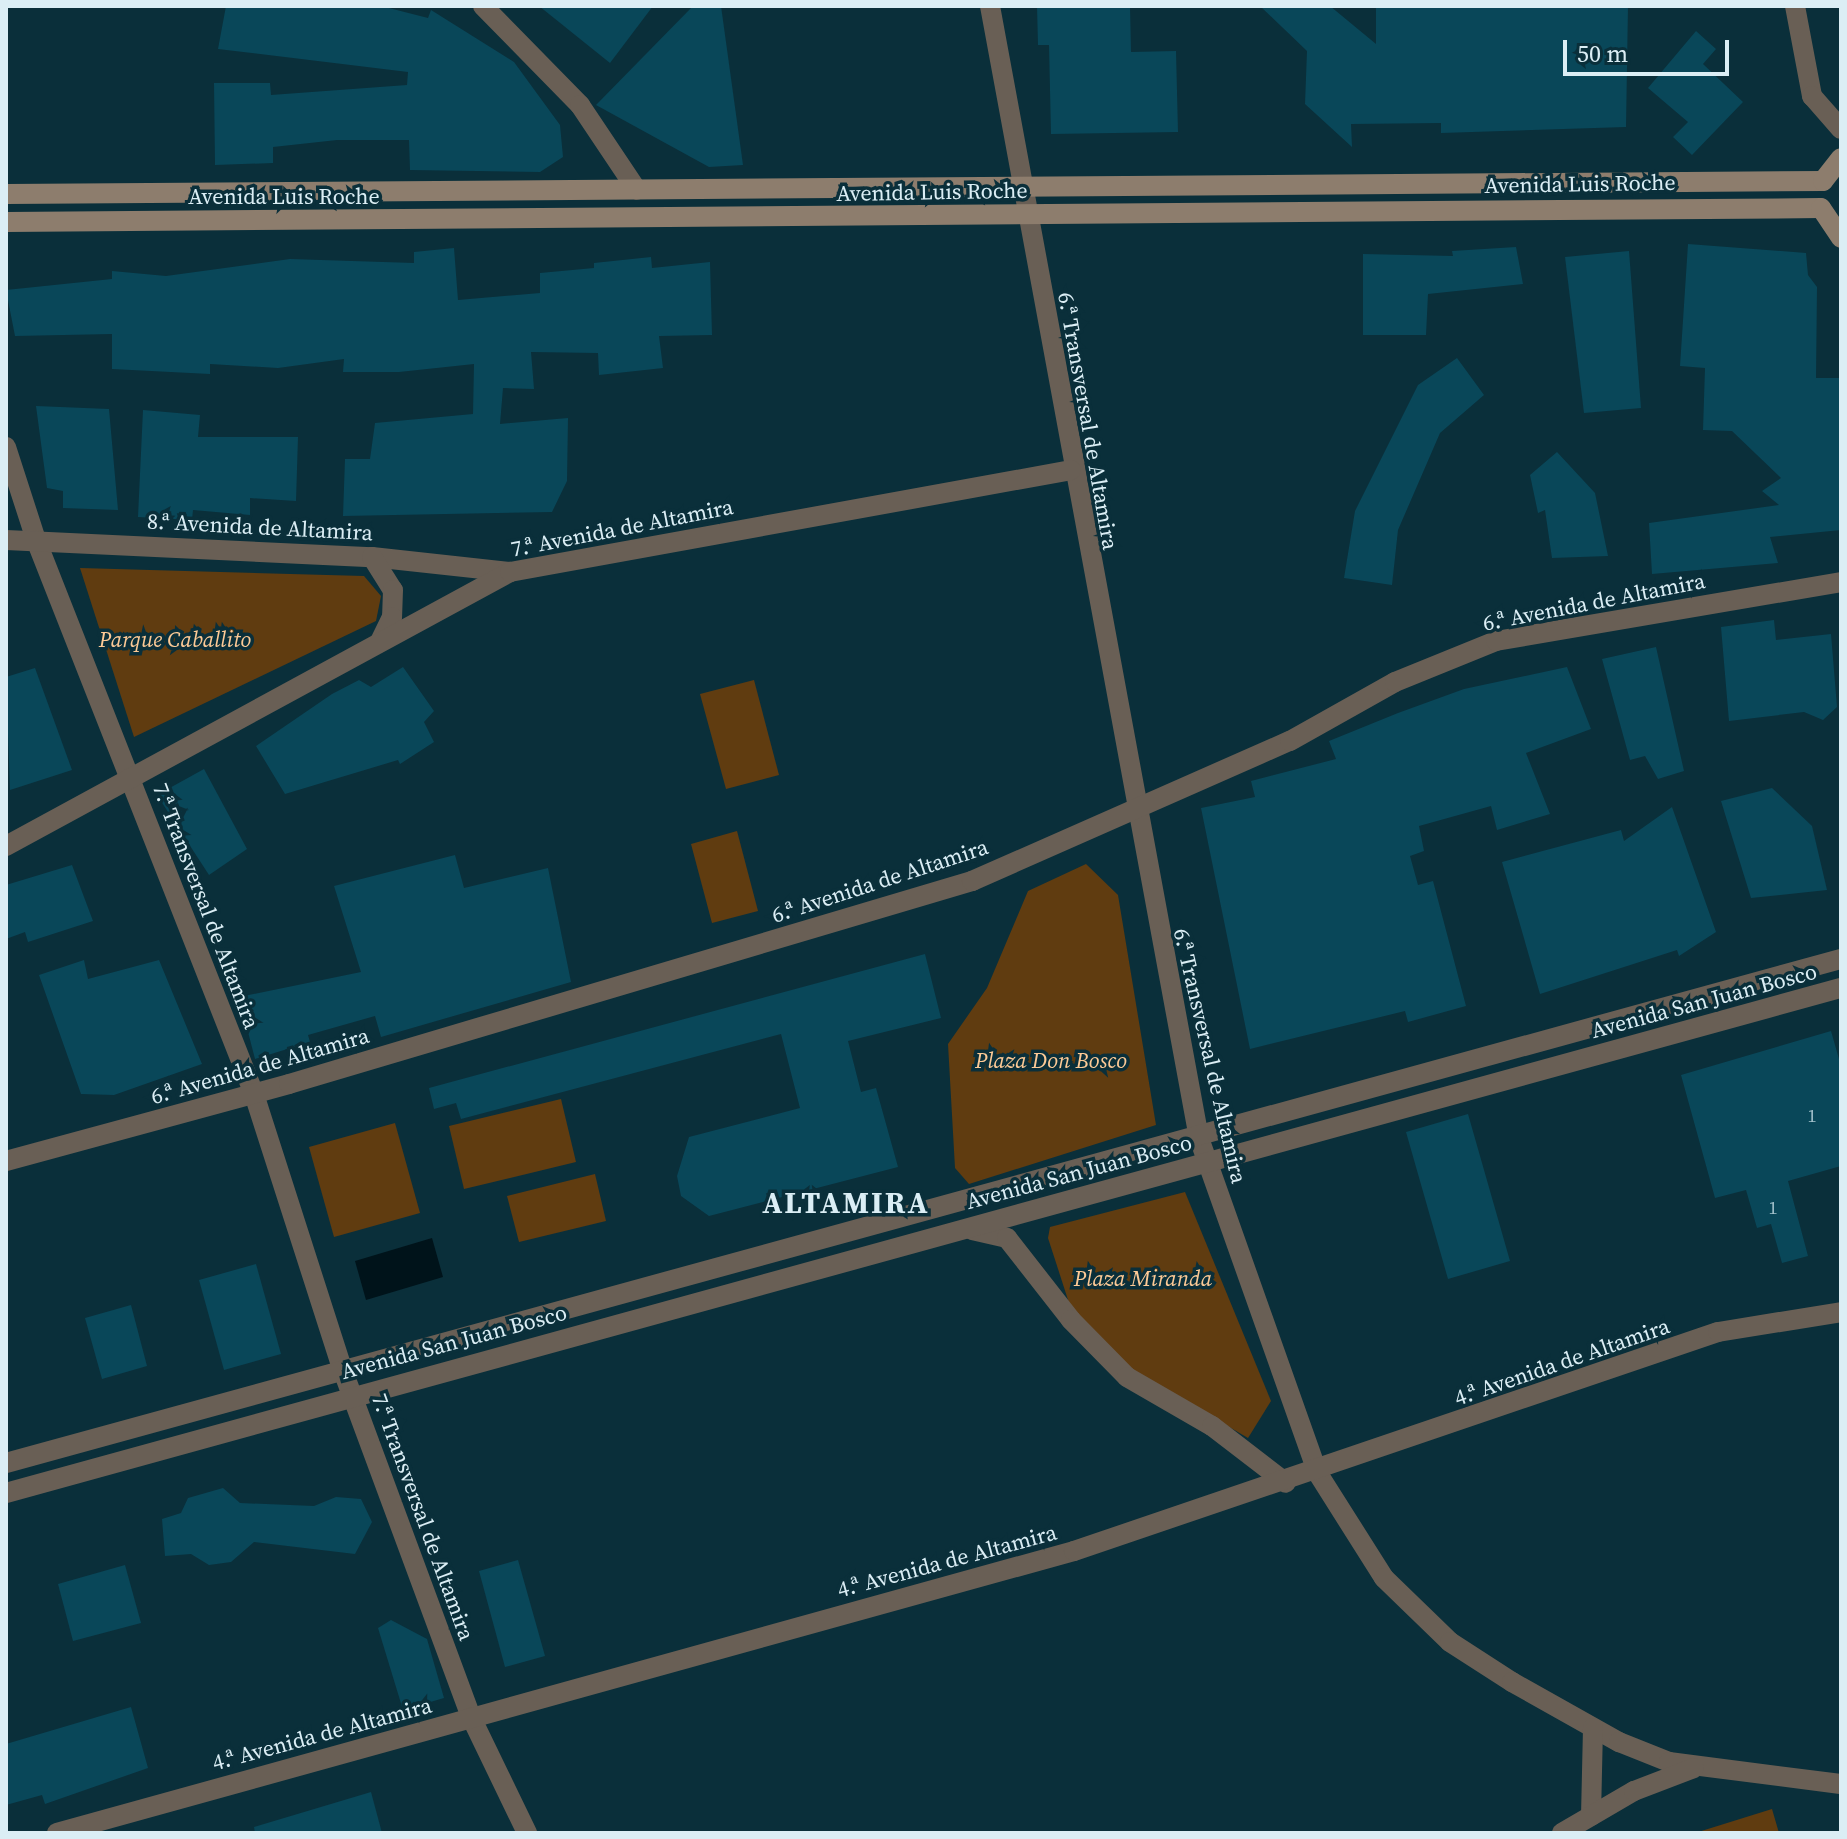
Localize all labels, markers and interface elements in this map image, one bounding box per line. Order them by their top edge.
scale bar [1567,24,1733,74]
text: 50 m [1577,37,1628,70]
street label: Avenida Luis Roche [1484,169,1676,199]
street label: Avenida Luis Roche [836,177,1028,207]
street label: Avenida Luis Roche [188,184,380,210]
street label: 6.ª Transversal de Altamira [1052,290,1124,552]
street label: 7.ª Avenida de Altamira [509,493,735,563]
street label: 8.ª Avenida de Altamira [147,508,373,546]
street label: 6.ª Avenida de Altamira [1481,567,1707,637]
park label: Parque Caballito [99,627,251,653]
street label: 7.ª Transversal de Altamira [147,779,265,1033]
street label: 6.ª Avenida de Altamira [769,834,991,928]
street label: 6.ª Transversal de Altamira [1168,926,1252,1186]
street label: Avenida San Juan Bosco [1588,958,1820,1044]
street label: 6.ª Avenida de Altamira [148,1022,372,1110]
park label: Plaza Don Bosco [975,1048,1127,1074]
house number: 1 [1808,1105,1816,1127]
street label: Avenida San Juan Bosco [963,1129,1195,1215]
district label: ALTAMIRA [762,1185,930,1221]
house number: 1 [1769,1197,1777,1219]
park label: Plaza Miranda [1074,1266,1212,1292]
street label: Avenida San Juan Bosco [338,1299,570,1385]
street label: 4.ª Avenida de Altamira [1451,1313,1673,1411]
street label: 7.ª Transversal de Altamira [366,1390,480,1644]
street label: 4.ª Avenida de Altamira [834,1519,1060,1603]
street label: 4.ª Avenida de Altamira [209,1692,435,1776]

